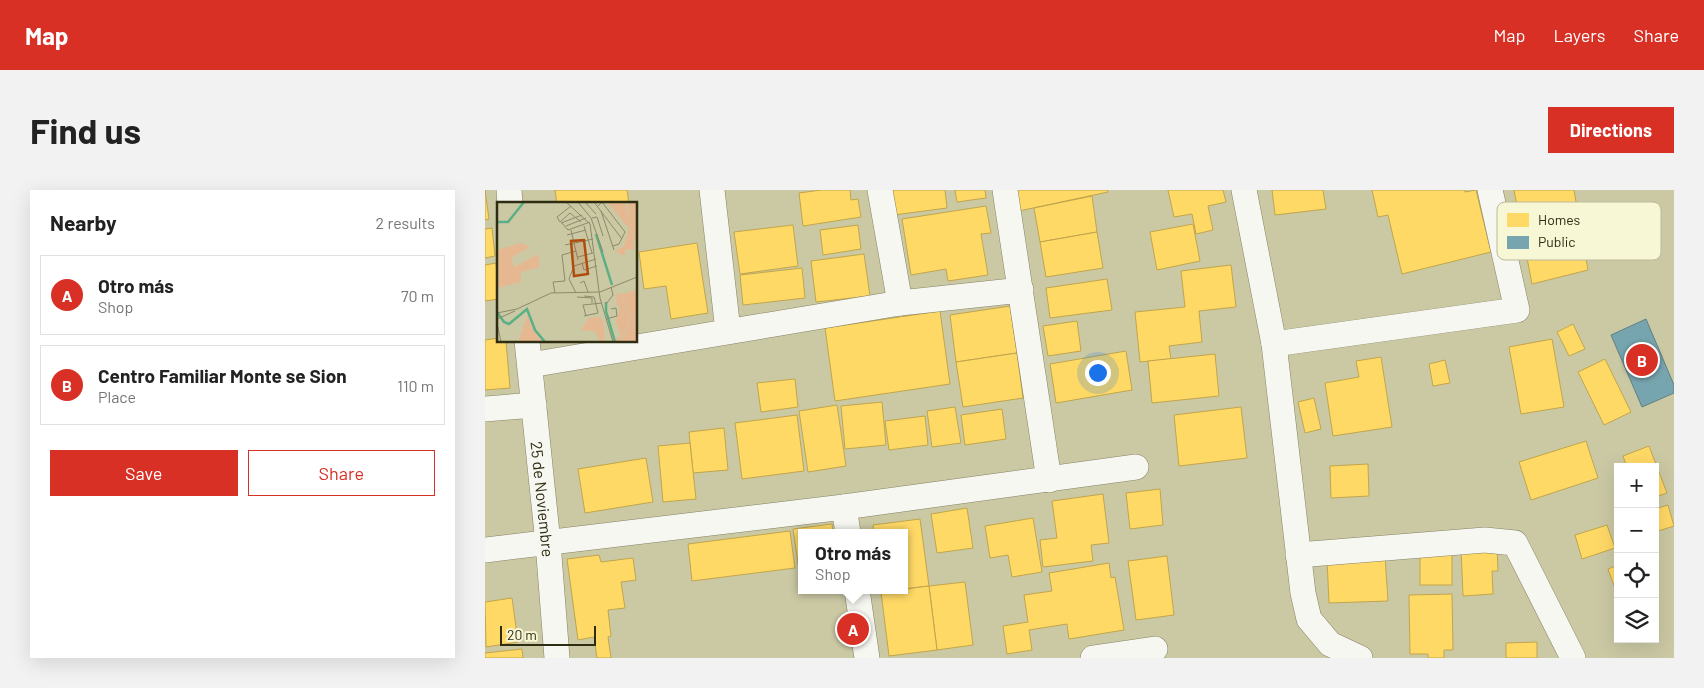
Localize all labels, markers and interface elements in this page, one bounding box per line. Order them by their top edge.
text: Map [25,21,68,50]
text: Map [1493,24,1525,46]
text: Layers [1553,24,1606,46]
text: Share [1634,24,1679,46]
button: Directions [1548,107,1674,153]
text: Find us [30,109,141,151]
inset map [497,202,637,342]
legend [1497,202,1661,260]
text: Nearby [50,210,116,235]
text: Homes [1538,211,1581,228]
text: 2 results [376,213,435,232]
text: Public [1538,233,1576,250]
text: Otro más [98,274,174,297]
text: A [62,286,72,305]
text: 70 m [401,286,434,305]
text: Shop [98,297,133,316]
pin: B [1626,341,1658,379]
your location [1085,360,1111,386]
text: Centro Familiar Monte se Sion [98,364,347,387]
text: B [62,376,72,395]
text: 110 m [397,376,434,395]
text: Place [98,387,136,406]
street label: 25 de Noviembre [528,440,559,558]
button: Save [50,450,238,496]
button: Share [248,450,435,496]
map controls [1614,463,1659,643]
button: + [1614,463,1659,508]
button: − [1614,508,1659,553]
popup [798,529,908,594]
text: Otro más [815,541,891,564]
button: locate [1614,553,1659,598]
text: Shop [815,564,850,583]
button: layers [1614,598,1659,643]
pin: A [837,610,869,648]
scale bar [500,623,596,646]
text: 20 m [507,626,537,643]

